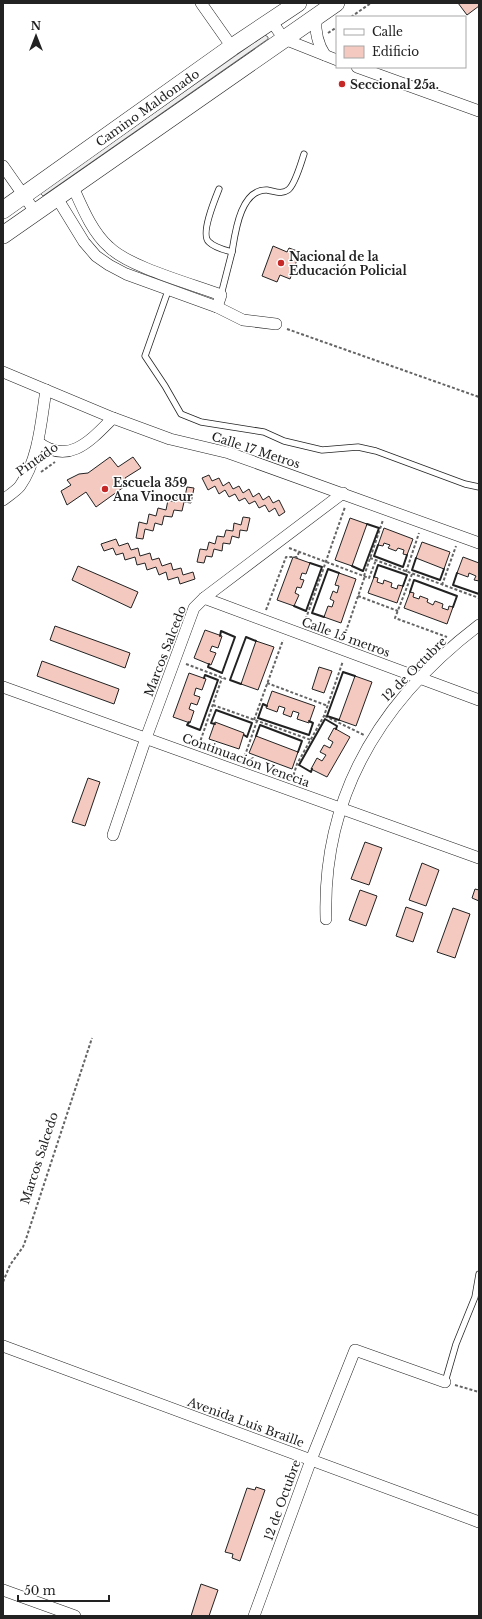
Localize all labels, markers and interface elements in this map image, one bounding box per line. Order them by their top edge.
north arrow [16,16,56,56]
legend [336,16,466,68]
text: N [31,19,42,33]
text: Calle [372,24,403,39]
text: Edificio [372,44,419,59]
street label: Camino Maldonado [93,65,202,149]
place label: Seccional 25a. [350,77,439,92]
marker: Seccional 25a. [337,79,347,89]
place label: Nacional de la Educación Policial [289,249,407,278]
marker: Nacional de la Educación Policial [276,258,286,268]
street label: Calle 17 Metros [210,429,302,471]
street label: Pintado [13,439,61,479]
place label: Escuela 359 Ana Vinocur [112,475,193,504]
marker: Escuela 359 Ana Vinocur [100,484,110,494]
street label: Marcos Salcedo [141,603,189,699]
street label: Calle 15 metros [300,614,392,660]
street label: 12 de Octubre [379,633,450,704]
street label: Continuación Venecia [180,730,312,790]
street label: Marcos Salcedo [17,1110,61,1206]
street label: Avenida Luis Braille [185,1394,306,1450]
street label: 12 de Octubre [260,1457,304,1543]
scale bar [18,1577,109,1603]
text: 50 m [24,1583,56,1598]

